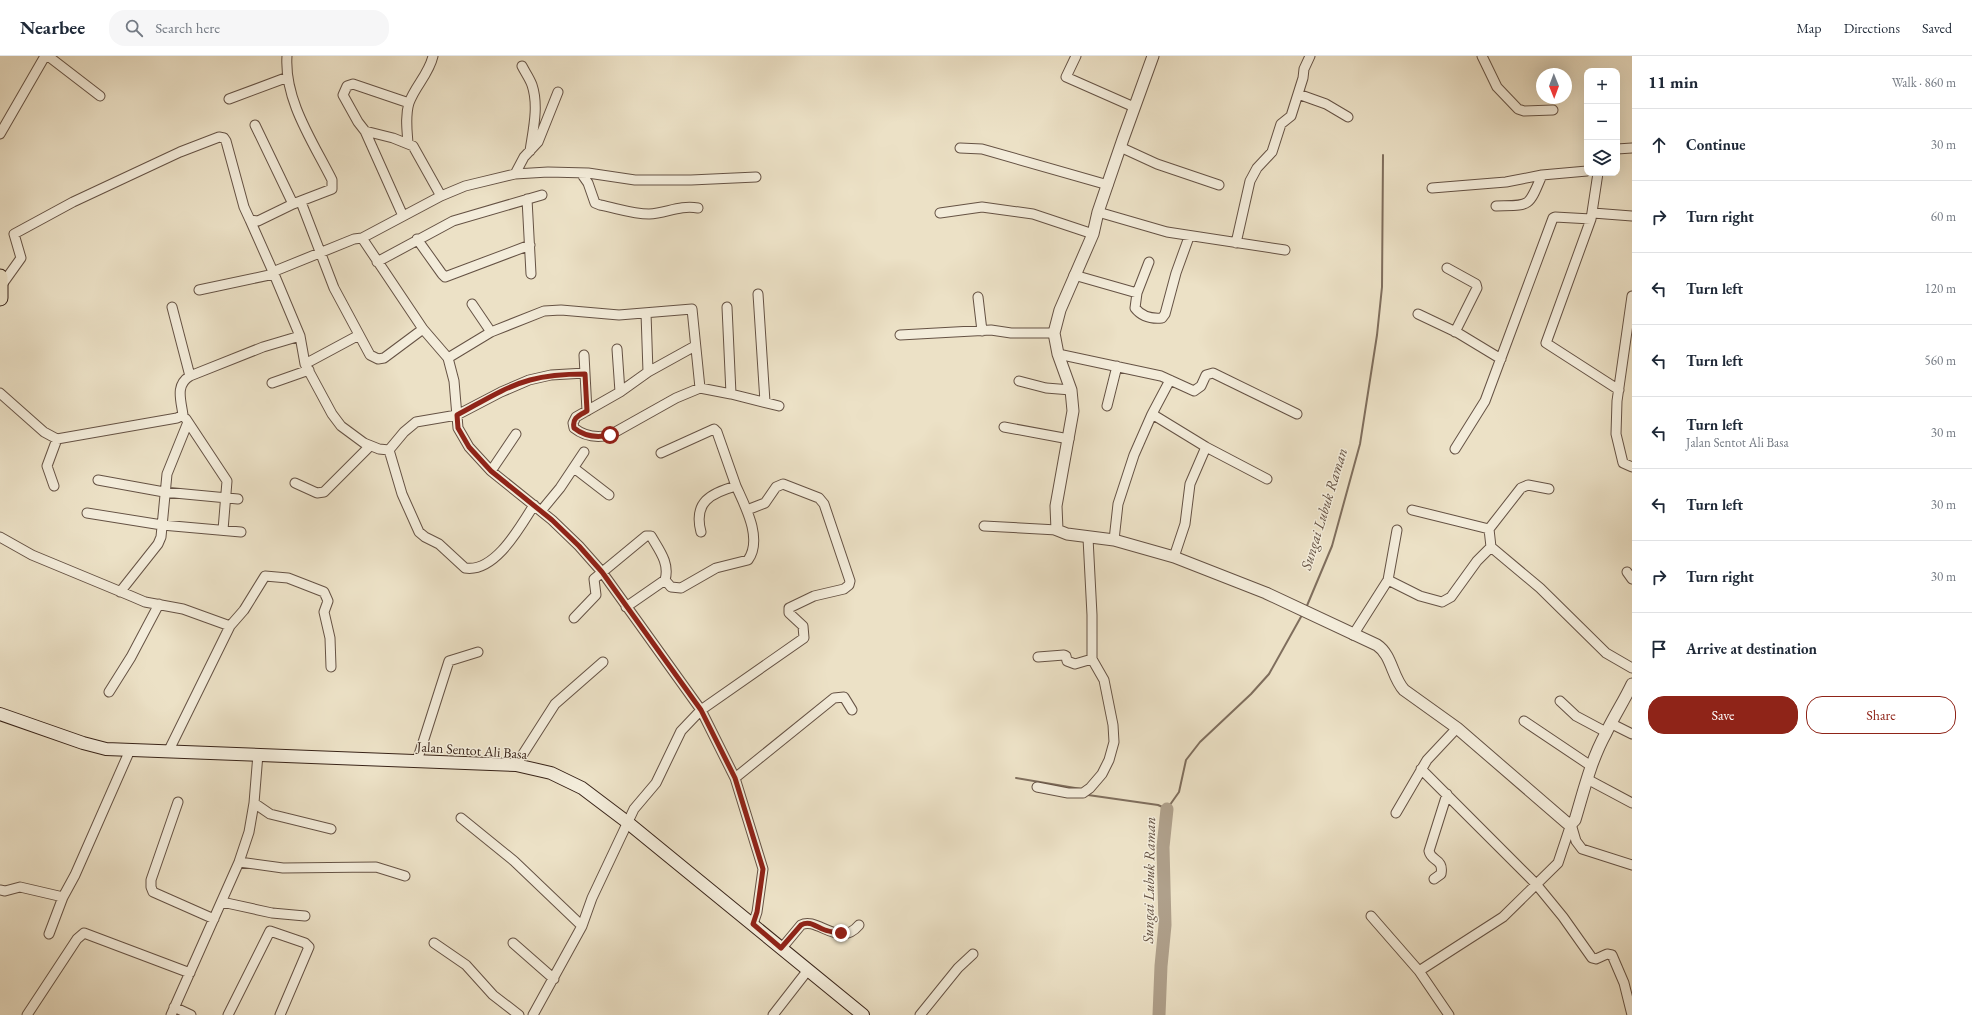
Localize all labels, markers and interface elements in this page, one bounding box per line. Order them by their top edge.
search box [109,10,389,46]
text: Nearbee [20,15,85,40]
icon: search [123,17,145,39]
text: Search here [155,18,220,37]
text: Map [1796,19,1822,37]
text: Directions [1844,19,1900,37]
text: Saved [1922,19,1952,37]
north arrow [1536,68,1572,104]
map controls [1584,68,1620,176]
button: + [1584,68,1620,104]
text: 11 min [1648,71,1698,93]
text: Walk · 860 m [1892,74,1956,91]
button: − [1584,104,1620,140]
icon: ahead [1648,134,1670,156]
text: Continue [1686,135,1746,154]
text: 30 m [1931,136,1956,153]
button: layers [1584,140,1620,176]
icon: right [1648,206,1670,228]
text: Turn right [1686,207,1754,226]
text: 60 m [1931,208,1956,225]
icon: left [1648,278,1670,300]
text: Turn left [1686,279,1743,298]
text: 120 m [1925,280,1956,297]
icon: left [1648,350,1670,372]
text: Turn left [1686,351,1743,370]
text: 560 m [1925,352,1956,369]
text: Turn left [1686,415,1743,434]
icon: left [1648,422,1670,444]
text: 30 m [1931,424,1956,441]
route start [601,426,619,444]
text: Jalan Sentot Ali Basa [1686,434,1789,451]
water label: Sungai Lubuk Raman [1296,445,1351,573]
icon: left [1648,494,1670,516]
text: Turn left [1686,495,1743,514]
text: 30 m [1931,496,1956,513]
icon: right [1648,566,1670,588]
text: Turn right [1686,567,1754,586]
text: 30 m [1931,568,1956,585]
icon: arrive [1648,638,1670,660]
text: Arrive at destination [1686,639,1817,658]
button: Save [1648,696,1798,734]
button: Share [1806,696,1956,734]
street label: Jalan Sentot Ali Basa [415,737,528,763]
water label: Sungai Lubuk Raman [1138,816,1159,945]
route end [832,924,850,942]

